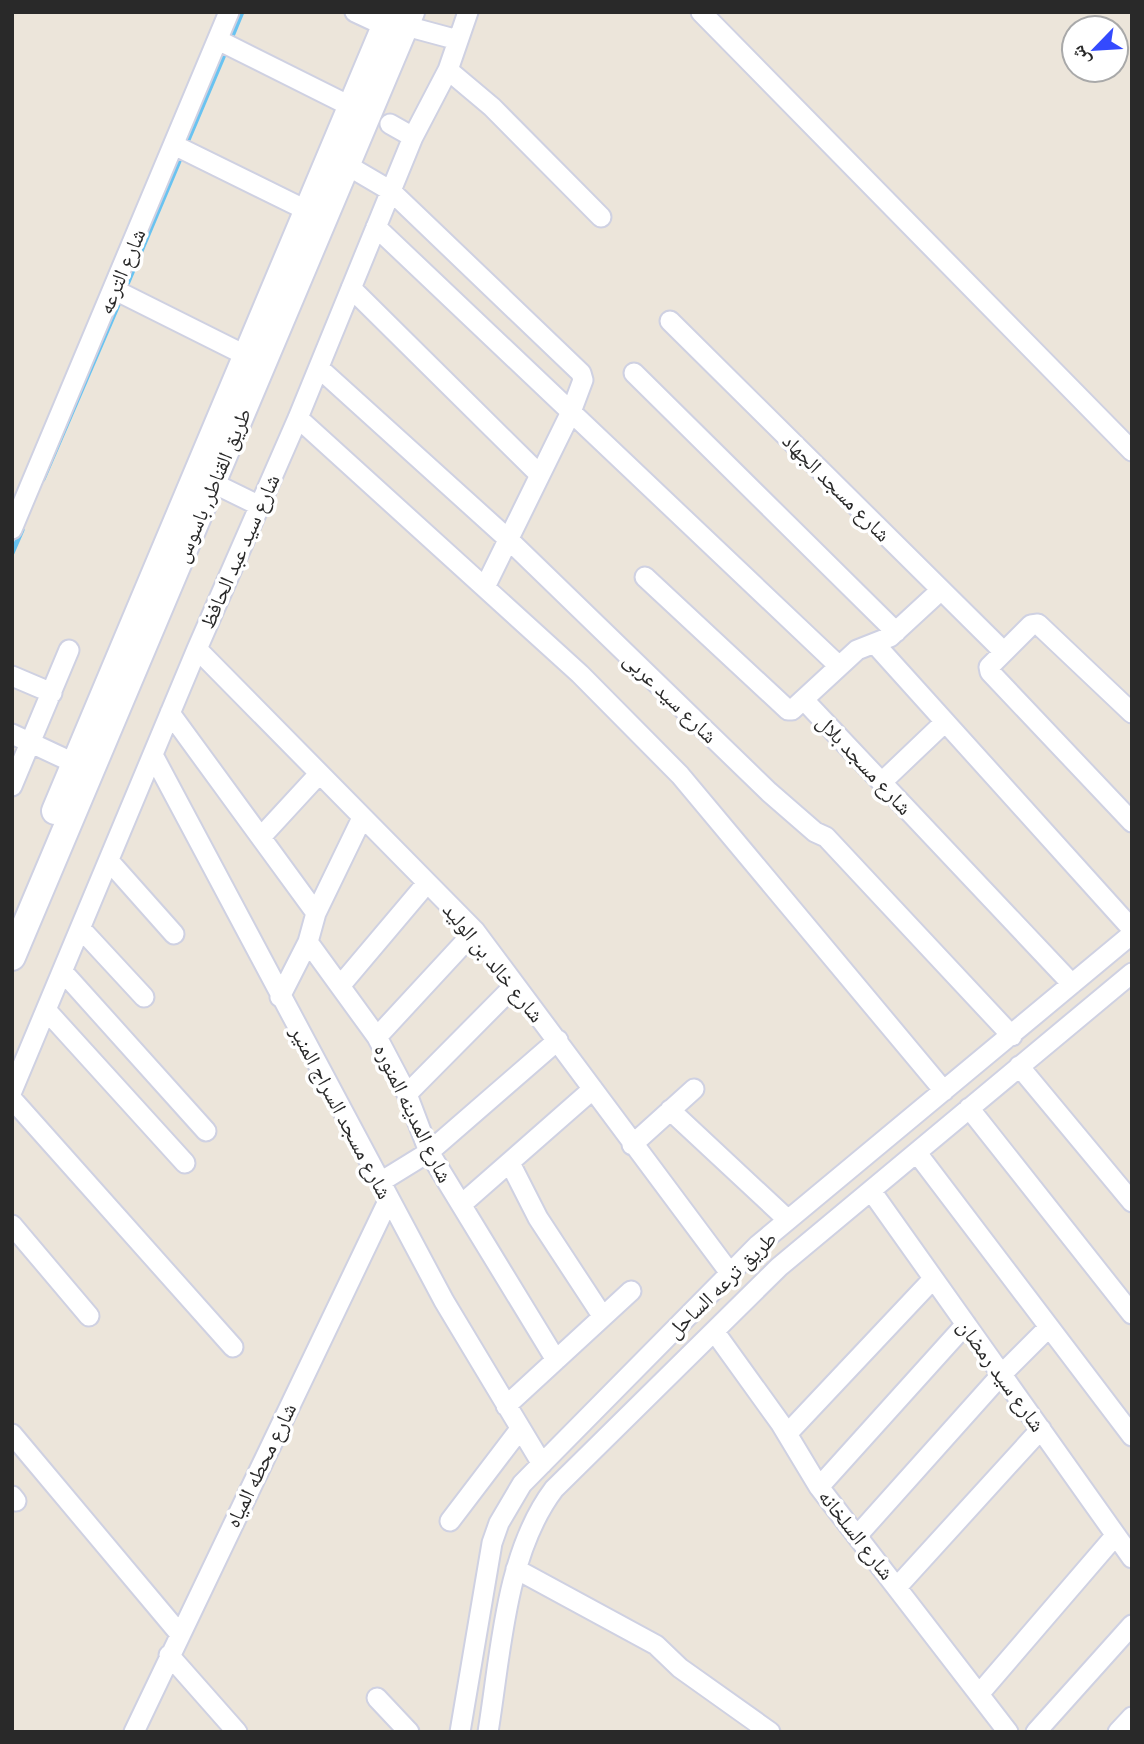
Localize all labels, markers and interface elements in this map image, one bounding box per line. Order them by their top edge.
north arrow [1060,14,1130,84]
text: ش [1065,42,1095,70]
street label: شارع الترعه [92,225,152,318]
street label: طريق القناطر, باسوس [169,404,257,566]
street label: شارع مسجد الجهاد [777,428,896,547]
street label: شارع سيد عبد الحافظ [194,470,286,633]
street label: شارع سيد عربى [618,647,723,749]
street label: شارع مسجد بلال [811,709,917,820]
street label: شارع خالد بن الوليد [437,897,549,1028]
street label: شارع مسجد السراج المنير [284,1021,398,1203]
street label: شارع المدينه المنوره [368,1040,458,1187]
street label: طريق ترعه الساحل [661,1226,782,1344]
street label: شارع سيد رمضان [952,1314,1051,1437]
street label: شارع محطه المياه [220,1399,302,1532]
street label: شارع السلخانه [813,1484,900,1585]

